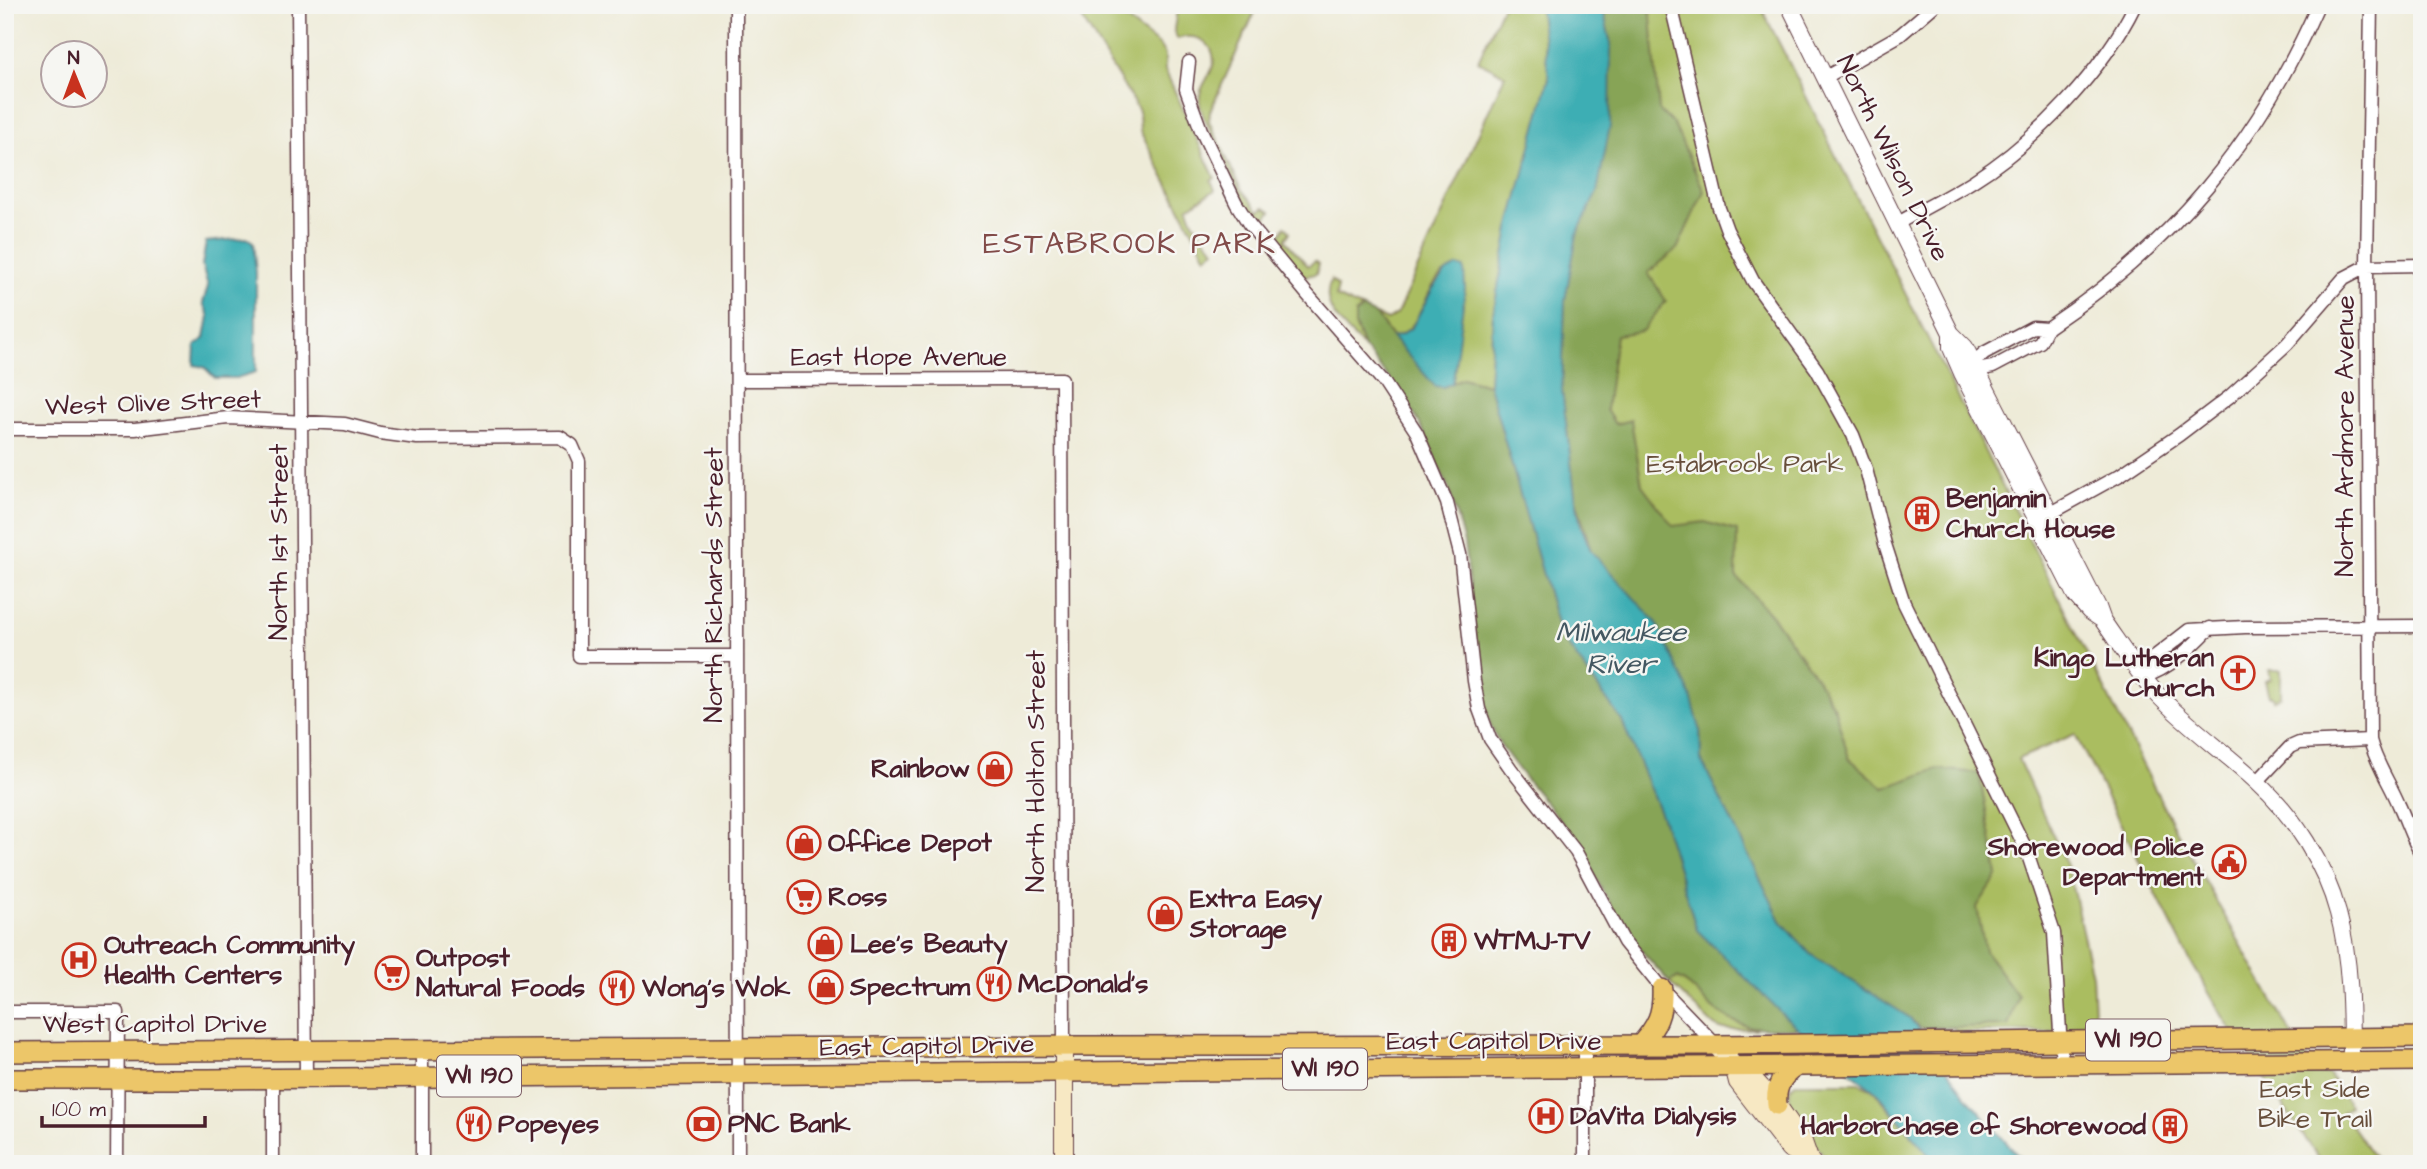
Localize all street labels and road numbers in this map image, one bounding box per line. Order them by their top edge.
street label: North Wilson Drive [1827,49,1959,267]
street label: North Ardmore Avenue [2327,295,2363,577]
street label: East Hope Avenue [791,339,1007,375]
street label: West Olive Street [44,381,262,425]
street label: North 1st Street [261,443,297,640]
street label: North Richards Street [696,447,732,723]
street label: North Holton Street [1018,649,1054,892]
street label: West Capitol Drive [43,1006,267,1042]
road number: WI 190 [2086,1020,2170,1060]
street label: East Capitol Drive [1387,1023,1601,1059]
street label: East Capitol Drive [819,1026,1035,1066]
road number: WI 190 [1283,1049,1367,1090]
road number: WI 190 [437,1056,521,1096]

